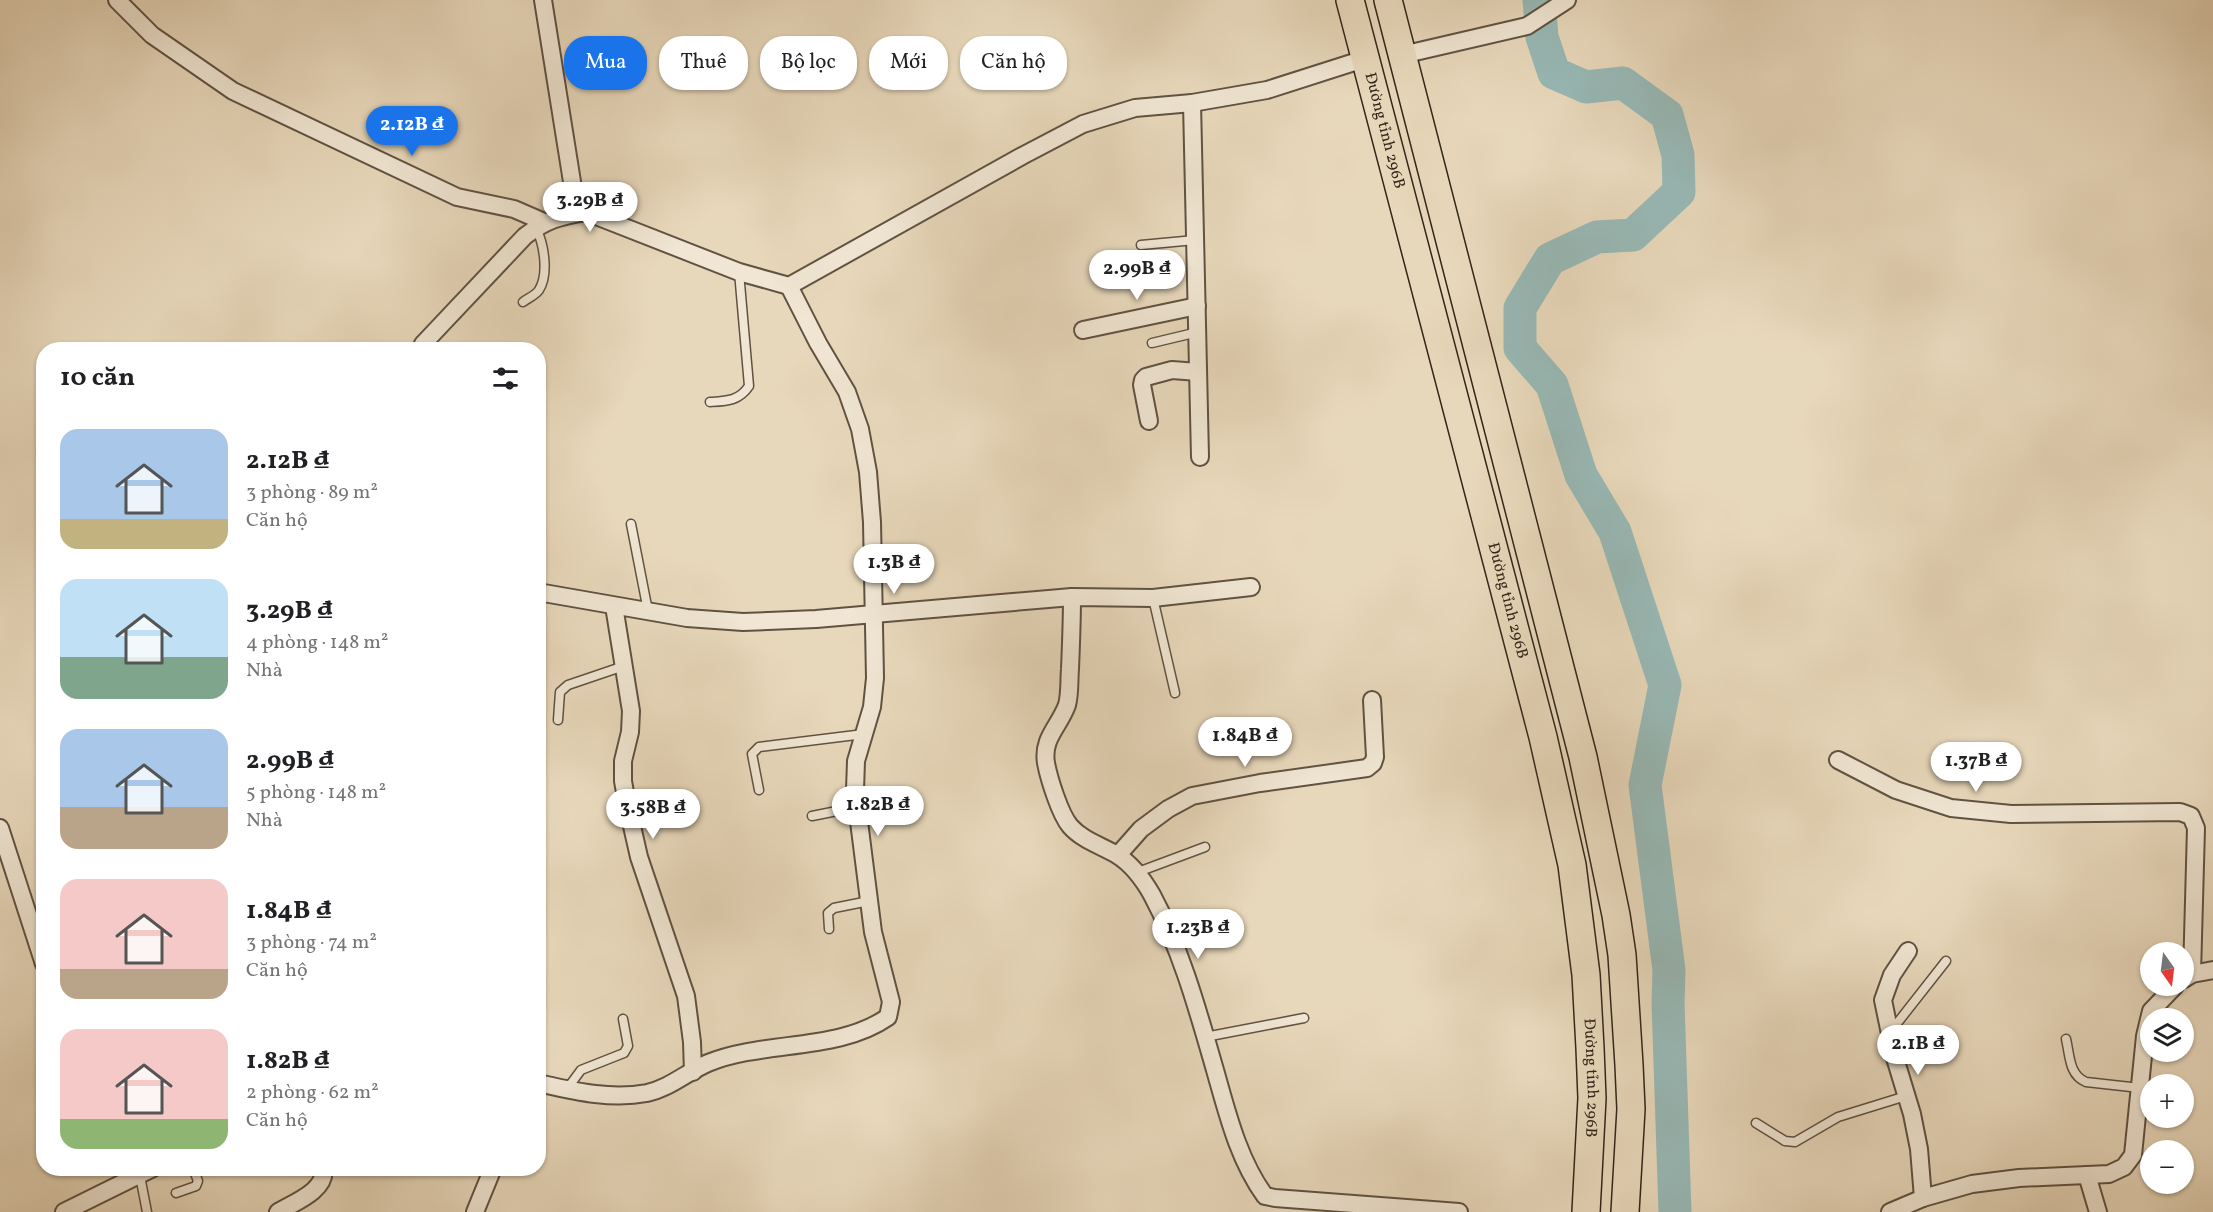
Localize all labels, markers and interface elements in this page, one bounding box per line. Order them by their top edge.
chip: Mua [564,36,647,90]
chip: Thuê [659,36,748,90]
chip: Bộ lọc [760,36,857,90]
chip: Mới [869,36,948,90]
chip: Căn hộ [960,36,1067,90]
street label: Đường tỉnh 296B [1358,70,1410,191]
pin: 2.12B ₫ [357,106,467,157]
text: 2.12B ₫ [380,111,444,139]
pin: 3.29B ₫ [535,182,645,233]
text: 3.29B ₫ [557,187,623,215]
pin: 2.99B ₫ [1082,250,1192,301]
text: 2.99B ₫ [1103,255,1171,283]
text: 10 căn [60,360,135,396]
icon: filters [489,362,522,395]
text: 2.12B ₫ [246,443,329,479]
icon: home [108,453,180,525]
text: 3 phòng · 89 m² [246,479,378,507]
text: Căn hộ [246,507,308,535]
street label: Đường tỉnh 296B [1482,540,1533,661]
pin: 1.3B ₫ [845,544,943,595]
text: 1.3B ₫ [867,549,921,577]
text: 3.29B ₫ [246,593,333,629]
icon: home [108,603,180,675]
text: 4 phòng · 148 m² [246,629,388,657]
text: Nhà [246,657,283,685]
pin: 1.84B ₫ [1190,717,1300,768]
text: 1.84B ₫ [1212,722,1278,750]
pin: 1.37B ₫ [1921,742,2031,793]
text: 2.99B ₫ [246,743,334,779]
text: 1.37B ₫ [1945,747,2007,775]
icon: home [108,753,180,825]
text: 5 phòng · 148 m² [246,779,386,807]
pin: 1.82B ₫ [823,786,933,837]
pin: 3.58B ₫ [598,789,708,840]
text: 1.82B ₫ [846,791,910,819]
text: 3.58B ₫ [620,794,686,822]
text: Nhà [246,807,283,835]
text: 1.84B ₫ [246,893,332,929]
icon: home [108,903,180,975]
pin: 1.23B ₫ [1143,909,1253,960]
text: 1.23B ₫ [1166,914,1230,942]
text: 3 phòng · 74 m² [246,929,377,957]
north arrow [2140,942,2194,996]
map controls [2140,942,2194,1194]
text: Căn hộ [246,957,308,985]
button: layers [2140,1008,2194,1062]
street label: Đường tỉnh 296B [1577,1018,1603,1138]
pin: 2.1B ₫ [1869,1025,1967,1076]
text: 2.1B ₫ [1891,1030,1945,1058]
text: 1.82B ₫ [246,1043,330,1079]
icon: home [108,1053,180,1125]
button: + [2140,1074,2194,1128]
text: 2 phòng · 62 m² [246,1079,379,1107]
text: Căn hộ [246,1107,308,1135]
button: − [2140,1140,2194,1194]

